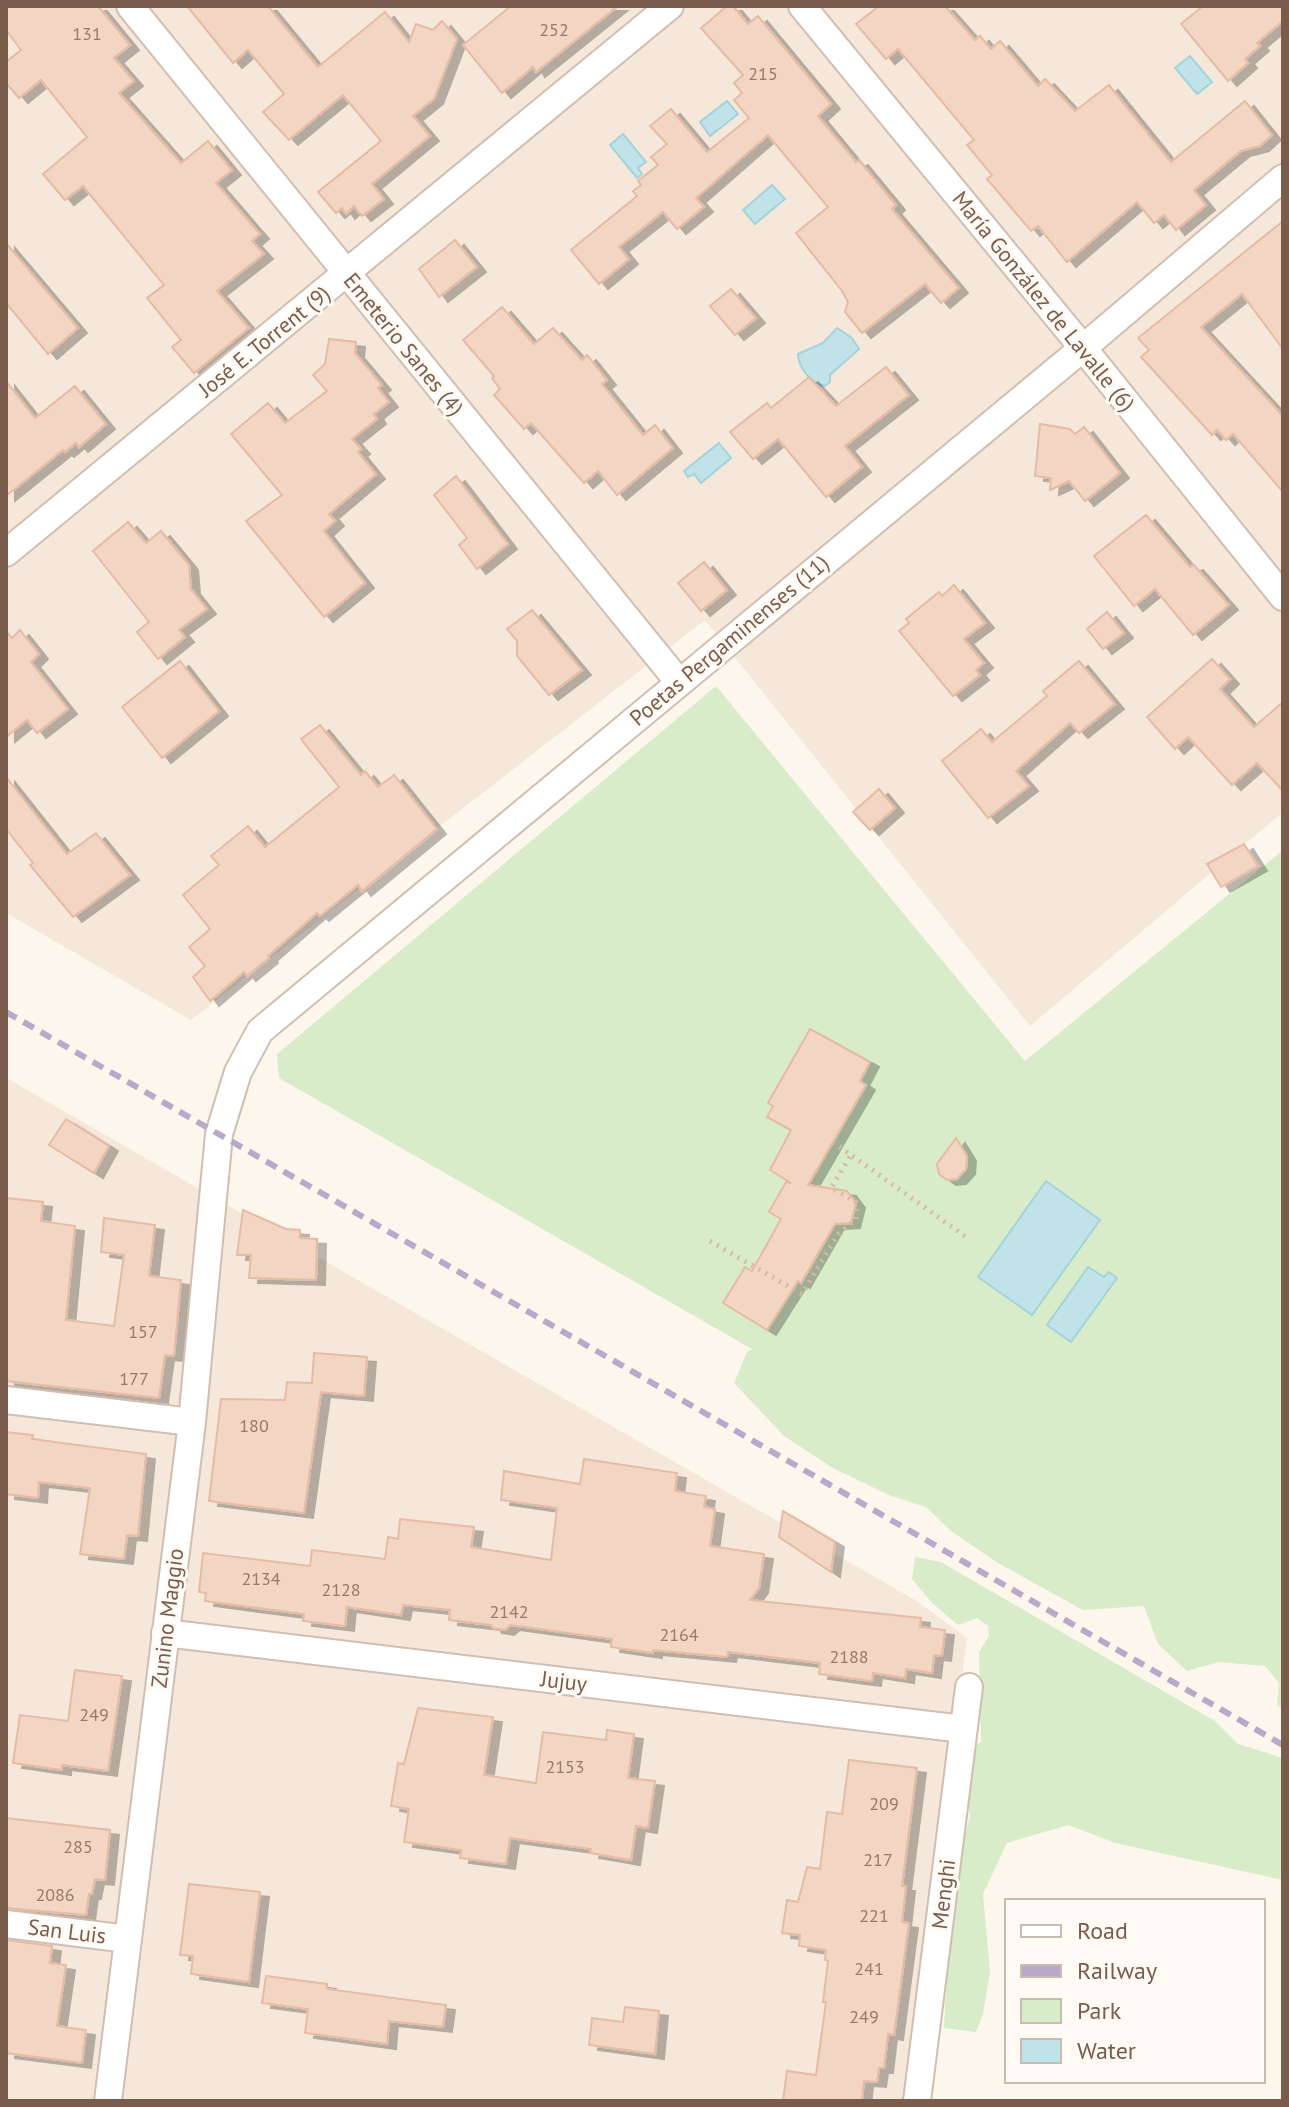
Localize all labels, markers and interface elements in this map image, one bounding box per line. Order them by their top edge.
house number: 252 [539,18,569,41]
house number: 131 [72,22,102,45]
house number: 215 [748,62,778,85]
street label: María González de Lavalle (6) [946,185,1142,417]
street label: Emeterio Sanes (4) [338,267,470,421]
street label: José E. Torrent (9) [192,279,336,403]
street label: Poetas Pergaminenses (11) [624,548,834,732]
house number: 157 [128,1320,158,1343]
house number: 177 [119,1367,149,1390]
house number: 180 [239,1414,269,1437]
street label: Zunino Maggio [145,1547,189,1689]
house number: 2134 [241,1567,281,1590]
house number: 2128 [321,1578,361,1601]
house number: 2142 [489,1600,529,1623]
house number: 2164 [659,1623,699,1646]
house number: 2188 [829,1645,869,1668]
street label: Jujuy [538,1664,589,1698]
house number: 249 [79,1703,109,1726]
house number: 2153 [545,1755,585,1778]
house number: 209 [869,1792,899,1815]
house number: 285 [63,1835,93,1858]
house number: 217 [863,1848,893,1871]
street label: Menghi [925,1857,961,1931]
house number: 2086 [35,1883,75,1906]
legend [1005,1899,1265,2083]
house number: 221 [859,1904,889,1927]
street label: San Luis [26,1912,108,1950]
text: Road [1077,1915,1128,1946]
text: Railway [1077,1955,1157,1986]
house number: 241 [854,1957,884,1980]
text: Park [1077,1995,1122,2026]
house number: 249 [849,2005,879,2028]
text: Water [1077,2035,1136,2066]

